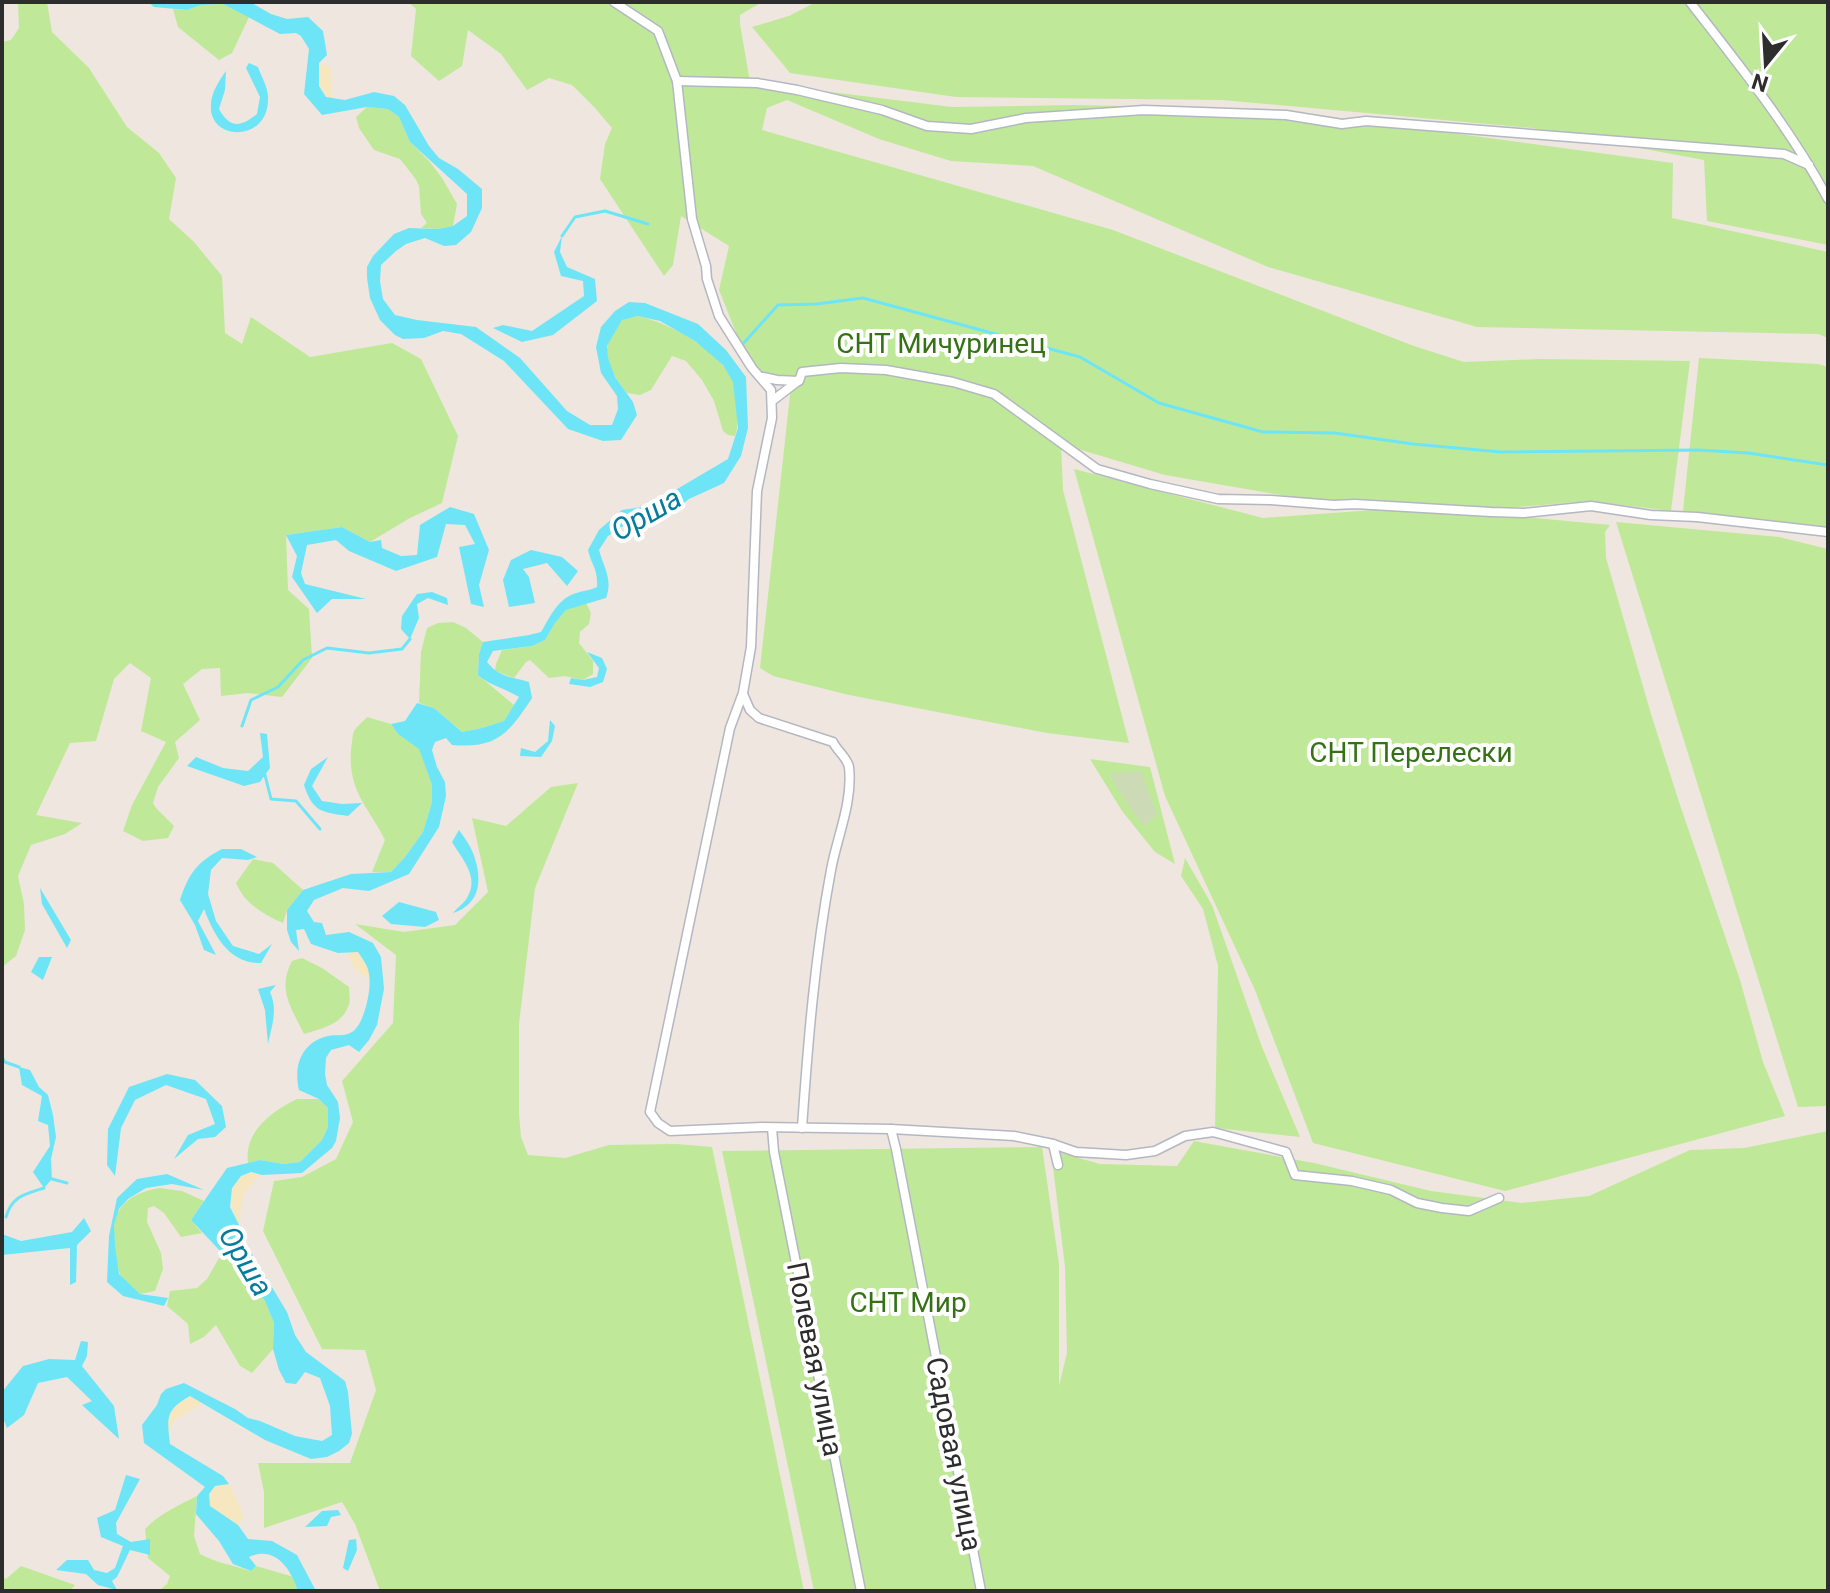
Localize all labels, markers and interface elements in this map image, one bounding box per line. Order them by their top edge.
north arrow [1726,24,1806,104]
text: N [1749,68,1771,97]
park label: СНТ Мичуринец [836,327,1046,360]
water label: Орша [604,480,688,548]
park label: СНТ Перелески [1309,736,1513,769]
water label: Орша [211,1220,281,1302]
street label: Полевая улица [780,1259,850,1459]
park label: СНТ Мир [849,1286,967,1319]
street label: Садовая улица [919,1354,989,1554]

